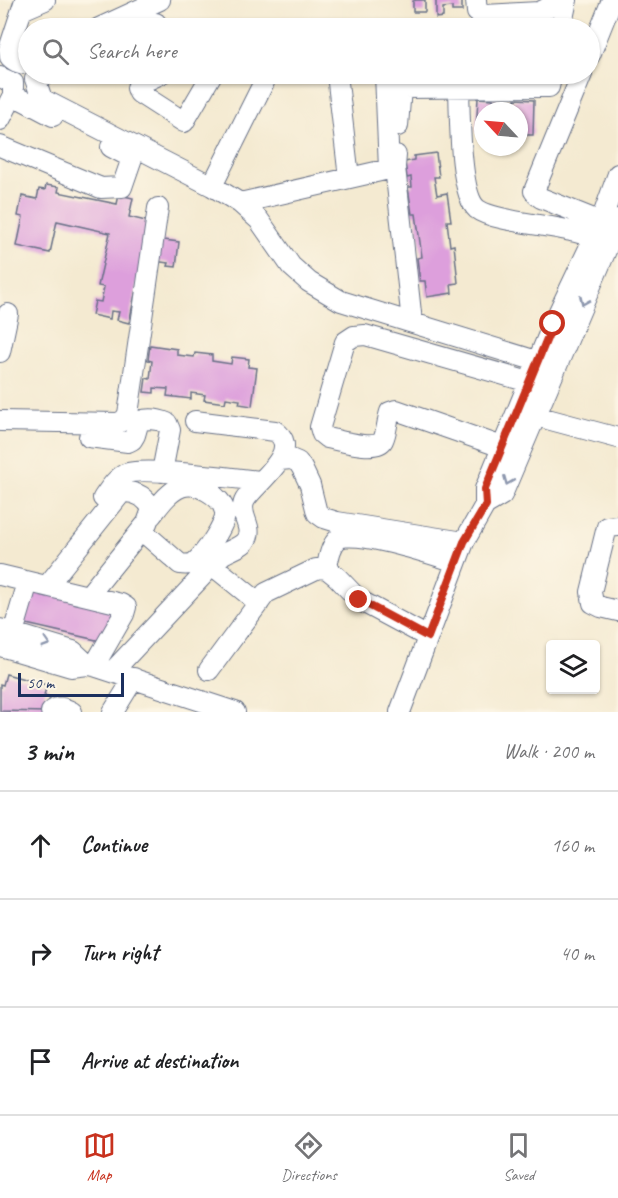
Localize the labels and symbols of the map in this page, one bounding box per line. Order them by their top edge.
north arrow [474,102,528,156]
one-way arrow [579,295,591,306]
route start [539,310,565,336]
one-way arrow [503,475,515,486]
route end [345,586,371,612]
one-way arrow [40,636,51,648]
scale bar [18,670,124,698]

